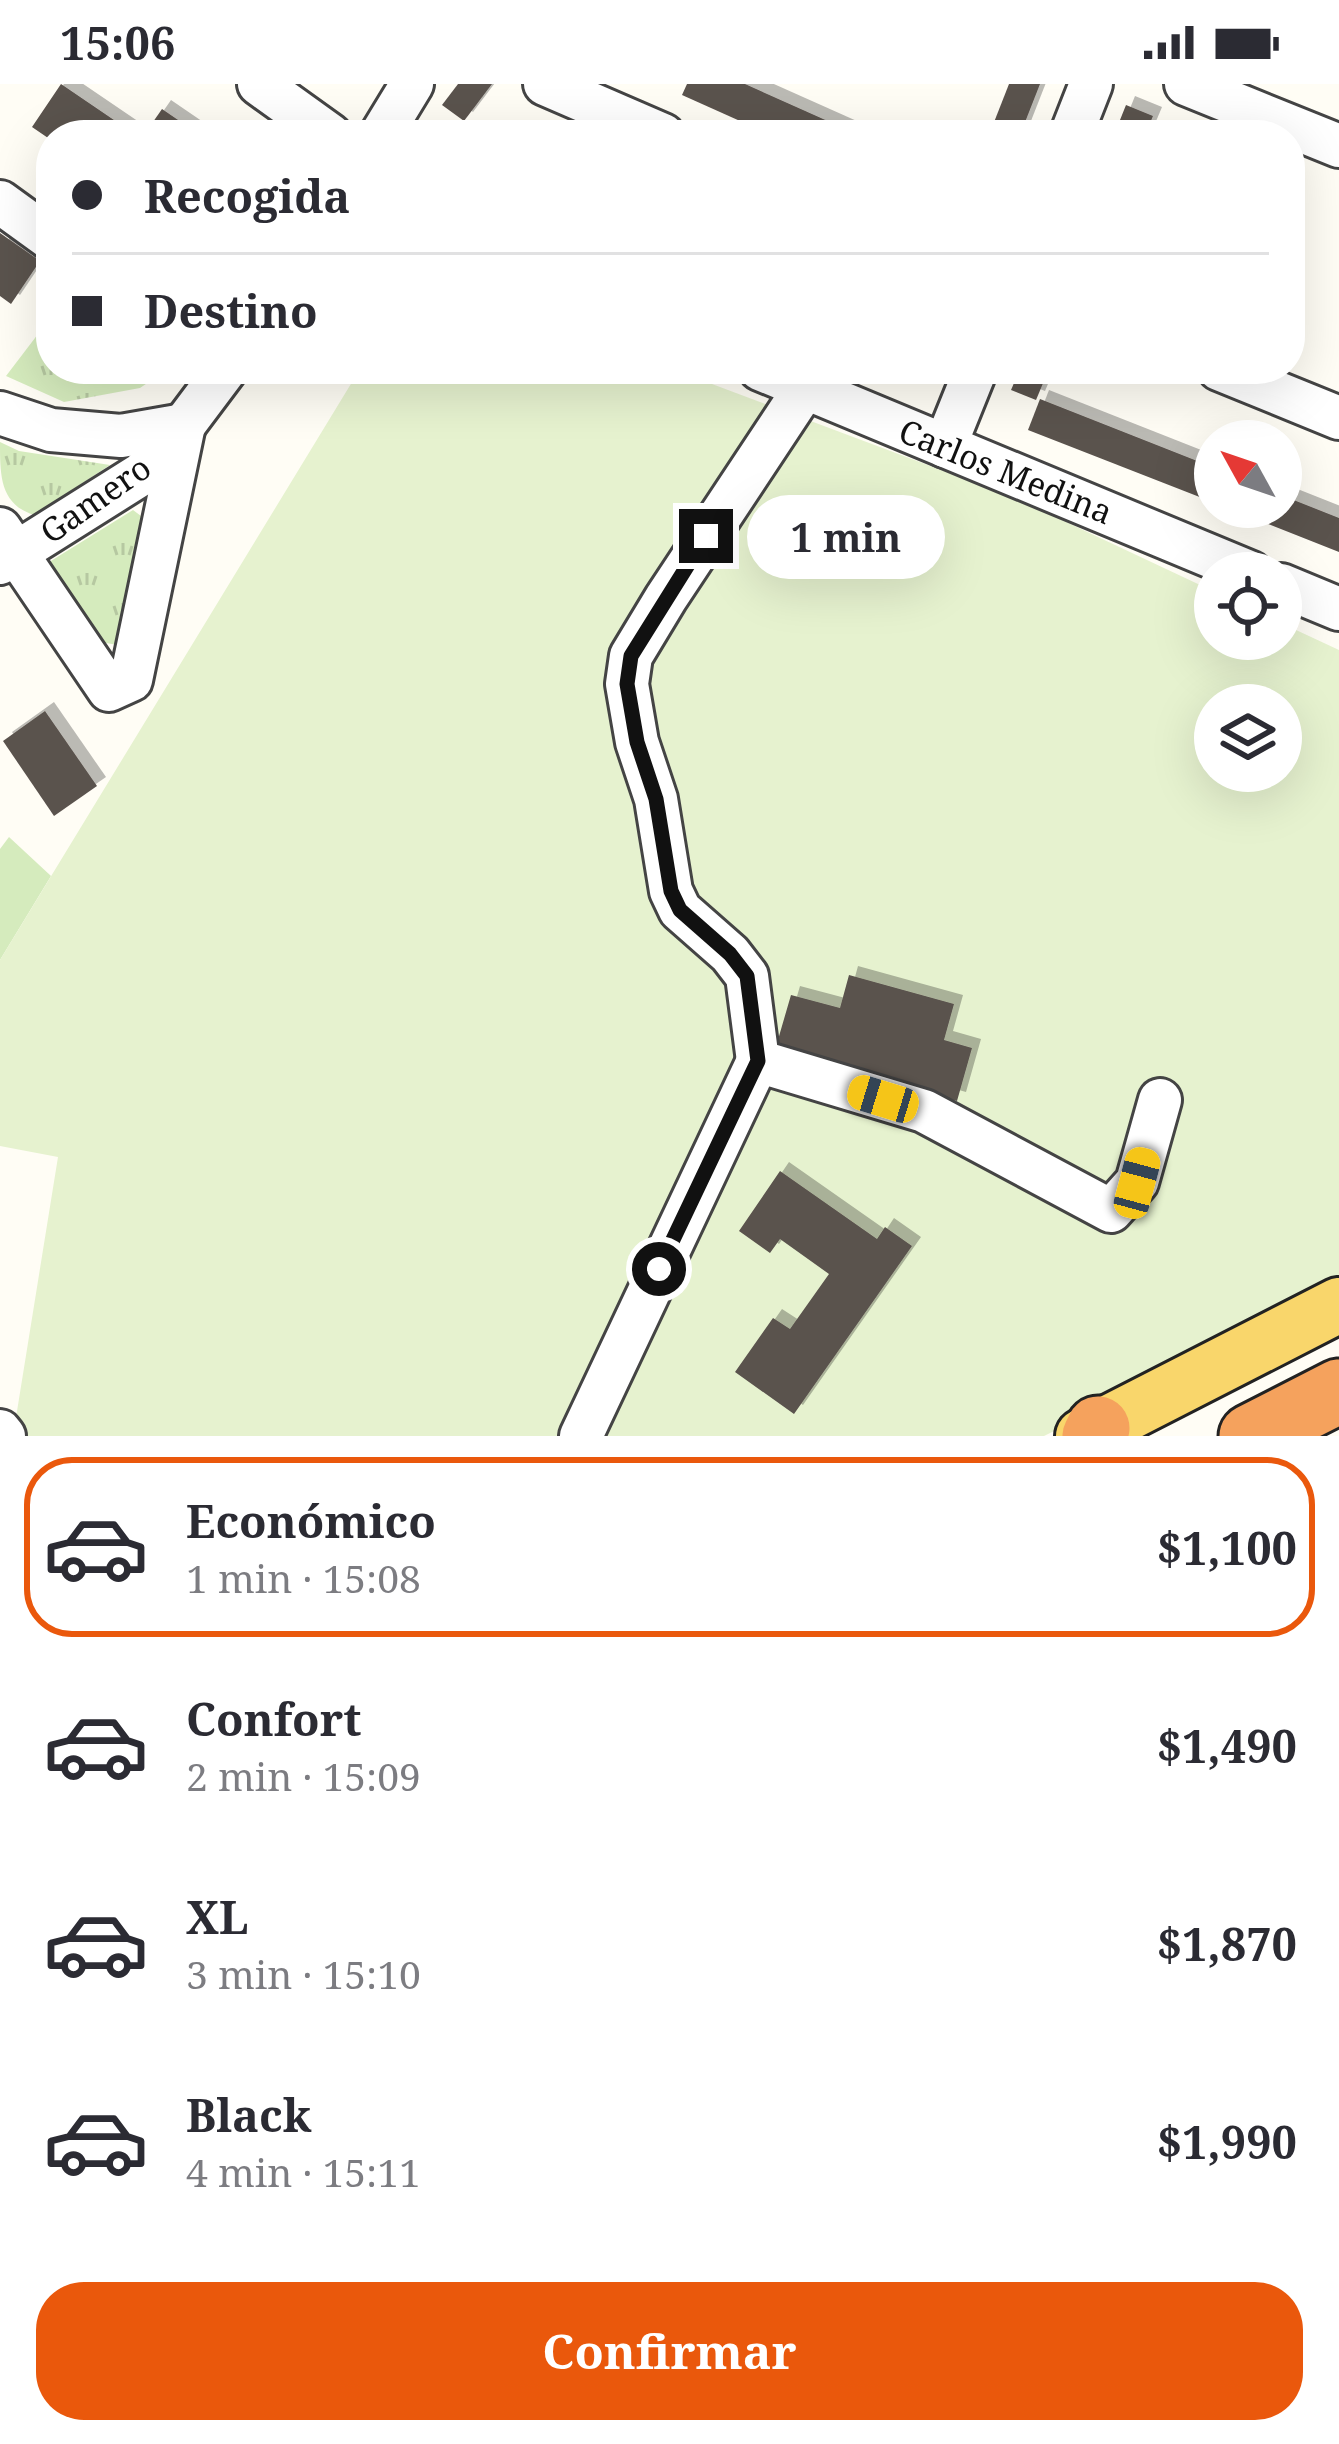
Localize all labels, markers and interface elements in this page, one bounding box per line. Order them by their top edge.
text: 15:06 [60,12,175,73]
text: Recogida [144,165,350,226]
text: Destino [144,280,318,341]
street label: Carlos Medina [893,408,1119,534]
north arrow [1194,420,1302,528]
map controls [1194,420,1302,792]
street label: Gamero [31,445,159,553]
callout: 1 min [748,494,946,578]
route end [679,509,733,563]
text: 1 min [791,510,901,563]
button: locate [1194,552,1302,660]
button: layers [1194,684,1302,792]
car [843,1071,923,1127]
car [1110,1144,1164,1222]
route start [632,1242,686,1296]
text: Económico [186,1490,436,1551]
icon: car [42,1493,150,1601]
text: $1,100 [1157,1517,1297,1578]
text: 1 min · 15:08 [186,1551,421,1604]
text: Confort [186,1688,361,1749]
icon: car [42,1691,150,1799]
text: $1,490 [1157,1715,1297,1776]
text: 2 min · 15:09 [186,1749,421,1802]
text: XL [186,1886,248,1947]
icon: car [42,1889,150,1997]
text: $1,870 [1157,1913,1297,1974]
text: 3 min · 15:10 [186,1947,421,2000]
text: Black [186,2084,311,2145]
icon: car [42,2087,150,2195]
text: $1,990 [1157,2111,1297,2172]
text: 4 min · 15:11 [186,2145,421,2198]
button: Confirmar [36,2282,1303,2420]

